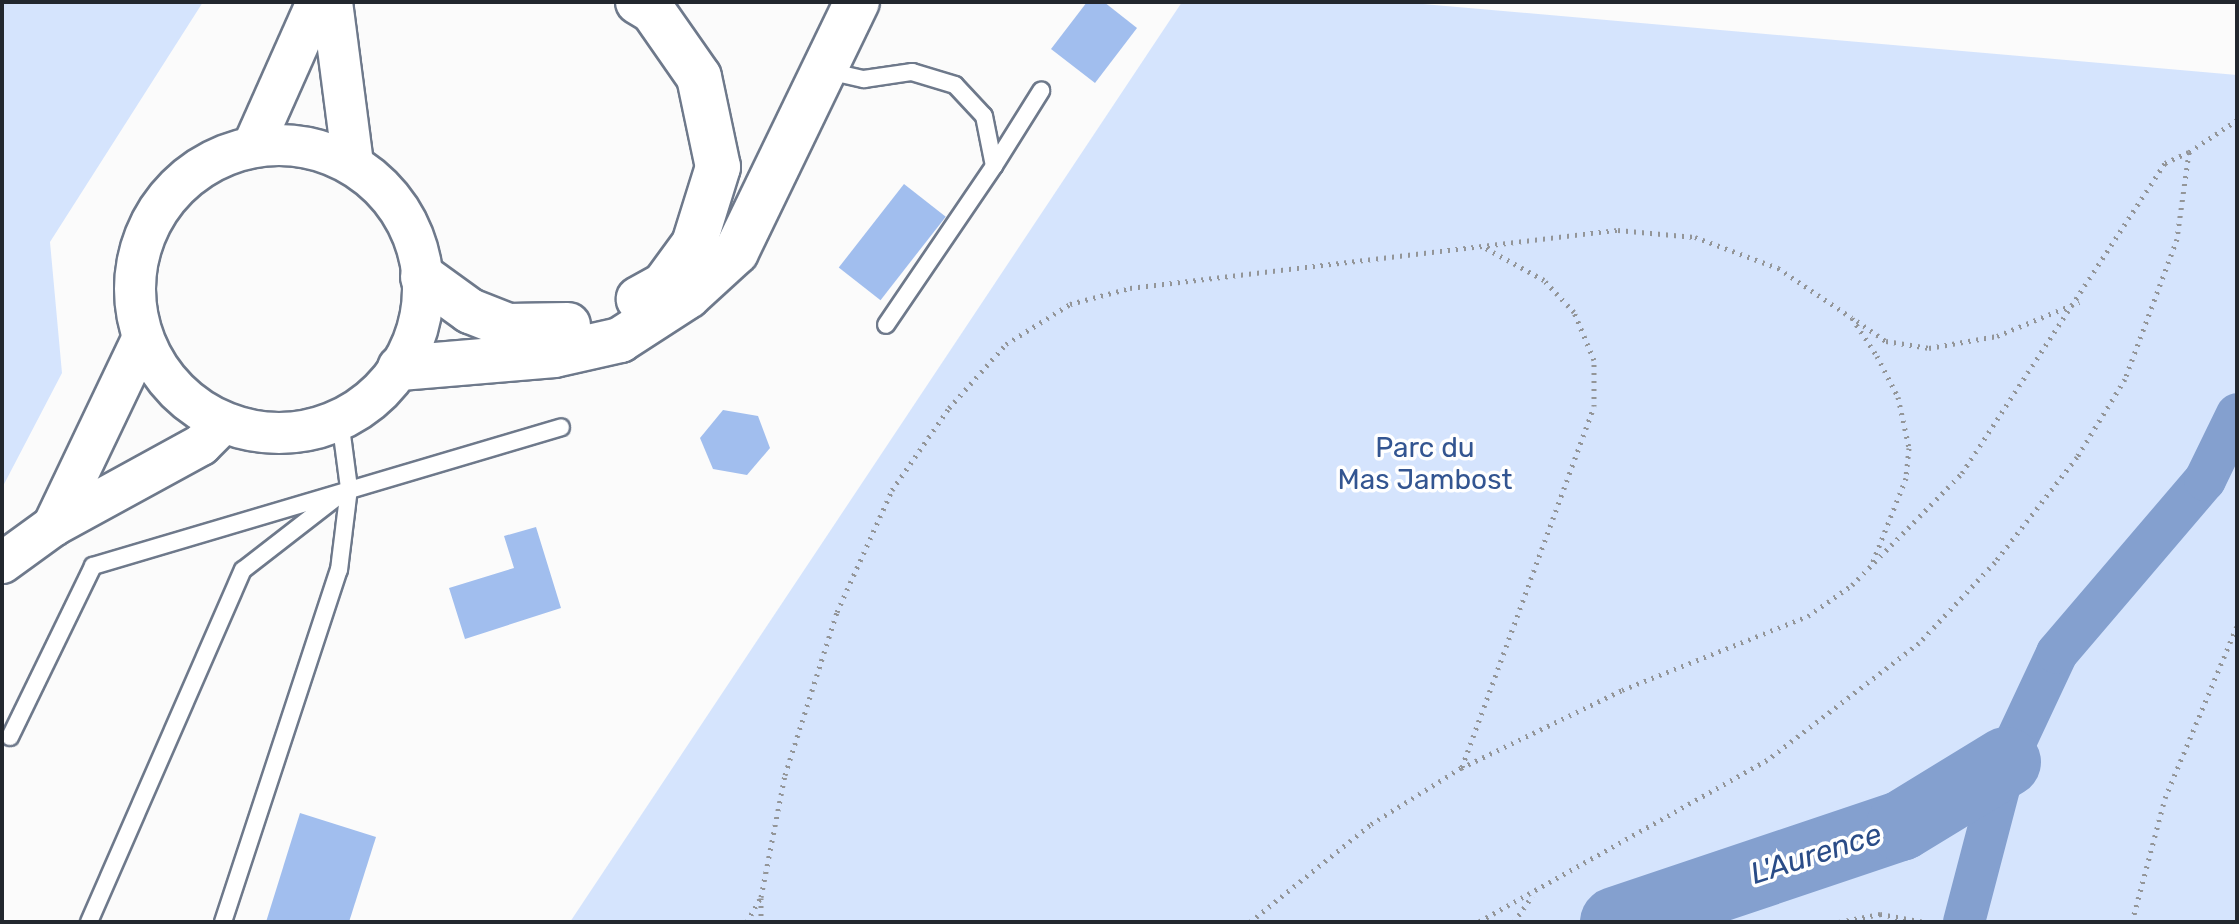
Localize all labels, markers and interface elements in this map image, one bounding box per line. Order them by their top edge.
park label: Parc du Mas Jambost [1338,431,1512,497]
water label: L'Aurence [1746,816,1886,892]

